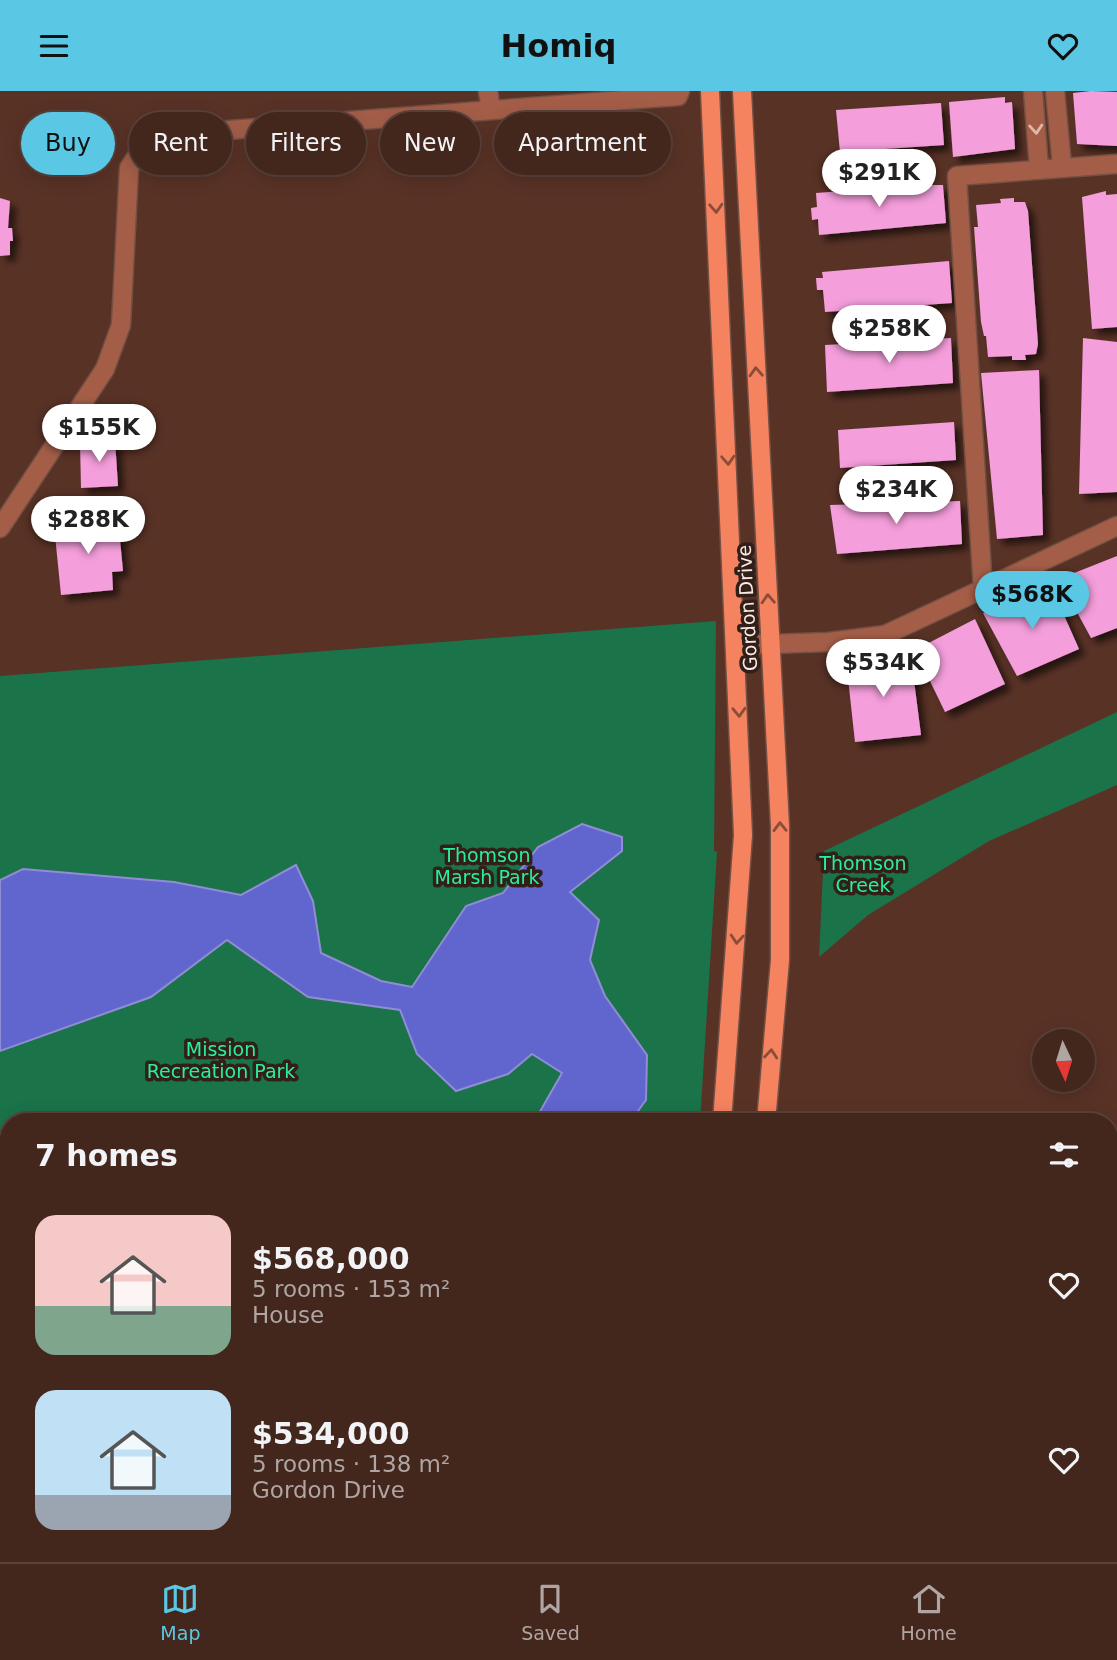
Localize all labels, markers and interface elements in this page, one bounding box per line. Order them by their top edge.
icon: menu [35,27,73,65]
text: Homiq [501,27,616,65]
icon: heart [1044,27,1082,65]
chip: Buy [21,112,115,175]
chip: Rent [129,112,232,175]
chip: Filters [246,112,366,175]
chip: New [380,112,480,175]
chip: Apartment [494,112,671,175]
one-way arrow [1028,124,1043,135]
pin: $291K [830,149,928,209]
text: $291K [838,159,920,185]
one-way arrow [708,203,723,214]
pin: $258K [840,306,938,365]
text: $258K [848,315,930,341]
one-way arrow [749,366,764,377]
pin: $155K [50,405,148,464]
text: $155K [58,414,140,440]
one-way arrow [720,455,735,466]
pin: $234K [847,467,945,526]
text: $234K [855,476,937,502]
pin: $288K [39,497,137,556]
text: $288K [47,506,129,532]
street label: Gordon Drive [733,544,761,672]
pin: $568K [983,571,1081,631]
text: $568K [991,581,1073,607]
one-way arrow [761,594,776,605]
pin: $534K [834,639,932,699]
text: $534K [842,649,924,675]
one-way arrow [731,706,746,717]
one-way arrow [772,821,787,832]
park label: Thomson Marsh Park [435,844,539,888]
park label: Thomson Creek [818,852,907,896]
one-way arrow [729,934,744,945]
north arrow [1032,1029,1096,1092]
map controls [1032,1029,1095,1092]
park label: Mission Recreation Park [147,1038,295,1082]
one-way arrow [764,1048,779,1060]
icon: filters [1045,1136,1083,1174]
text: 7 homes [35,1138,178,1173]
text: $568,000 [252,1241,410,1276]
icon: home [91,1243,175,1327]
icon: heart [1045,1266,1083,1304]
text: 5 rooms · 153 m² [252,1276,450,1302]
text: House [252,1302,324,1328]
text: $534,000 [252,1416,410,1451]
icon: home [91,1418,175,1502]
icon: heart [1045,1441,1083,1479]
text: 5 rooms · 138 m² [252,1451,450,1477]
text: Gordon Drive [252,1477,405,1503]
tab: Map [160,1580,200,1644]
tab: Saved [521,1580,580,1644]
tab: Home [901,1580,957,1644]

